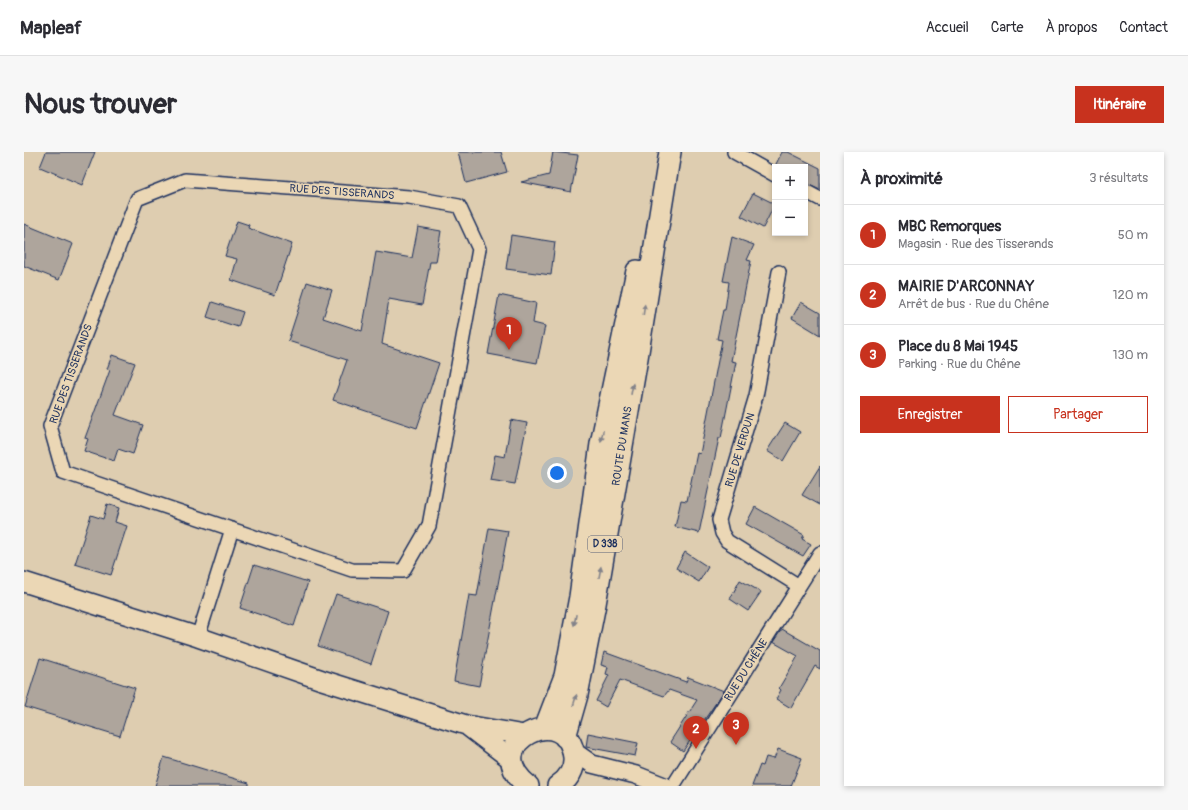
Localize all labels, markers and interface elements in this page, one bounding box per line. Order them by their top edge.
text: Mapleaf [20,16,82,40]
text: Accueil [926,19,969,36]
text: Carte [991,19,1023,36]
text: À propos [1045,19,1097,36]
text: Contact [1119,19,1168,36]
button: Itinéraire [1075,86,1164,123]
text: Nous trouver [24,87,177,122]
map controls [772,164,808,236]
button: + [772,164,808,200]
text: À proximité [860,168,943,189]
text: 3 résultats [1089,170,1148,186]
street label: RUE DES TISSERANDS [289,182,395,202]
button: − [772,200,808,236]
text: MBC Remorques [898,217,1001,236]
text: 1 [870,227,876,243]
text: 50 m [1118,227,1148,243]
text: Magasin · Rue des Tisserands [898,236,1053,252]
text: MAIRIE D'ARCONNAY [898,277,1034,296]
text: 2 [869,287,877,303]
text: 120 m [1112,287,1148,303]
text: Arrêt de bus · Rue du Chêne [898,296,1049,312]
one-way arrow [641,304,647,316]
pin: 1 [496,317,522,350]
street label: RUE DES TISSERANDS [47,322,95,426]
text: Place du 8 Mai 1945 [898,337,1018,356]
text: 3 [869,347,877,363]
text: 130 m [1112,347,1148,363]
text: Parking · Rue du Chêne [898,356,1021,372]
one-way arrow [629,383,635,395]
button: Enregistrer [860,396,1000,433]
button: Partager [1008,396,1148,433]
street label: ROUTE DU MANS [609,405,635,487]
street label: RUE DE VERDUN [723,411,757,489]
one-way arrow [599,430,605,442]
your location [547,463,567,483]
road number: D 338 [588,536,622,552]
one-way arrow [598,566,604,578]
one-way arrow [572,614,578,626]
street label: RUE DU CHÊNE [722,636,771,704]
one-way arrow [572,693,578,705]
pin: 3 [723,712,749,745]
pin: 2 [683,716,709,749]

